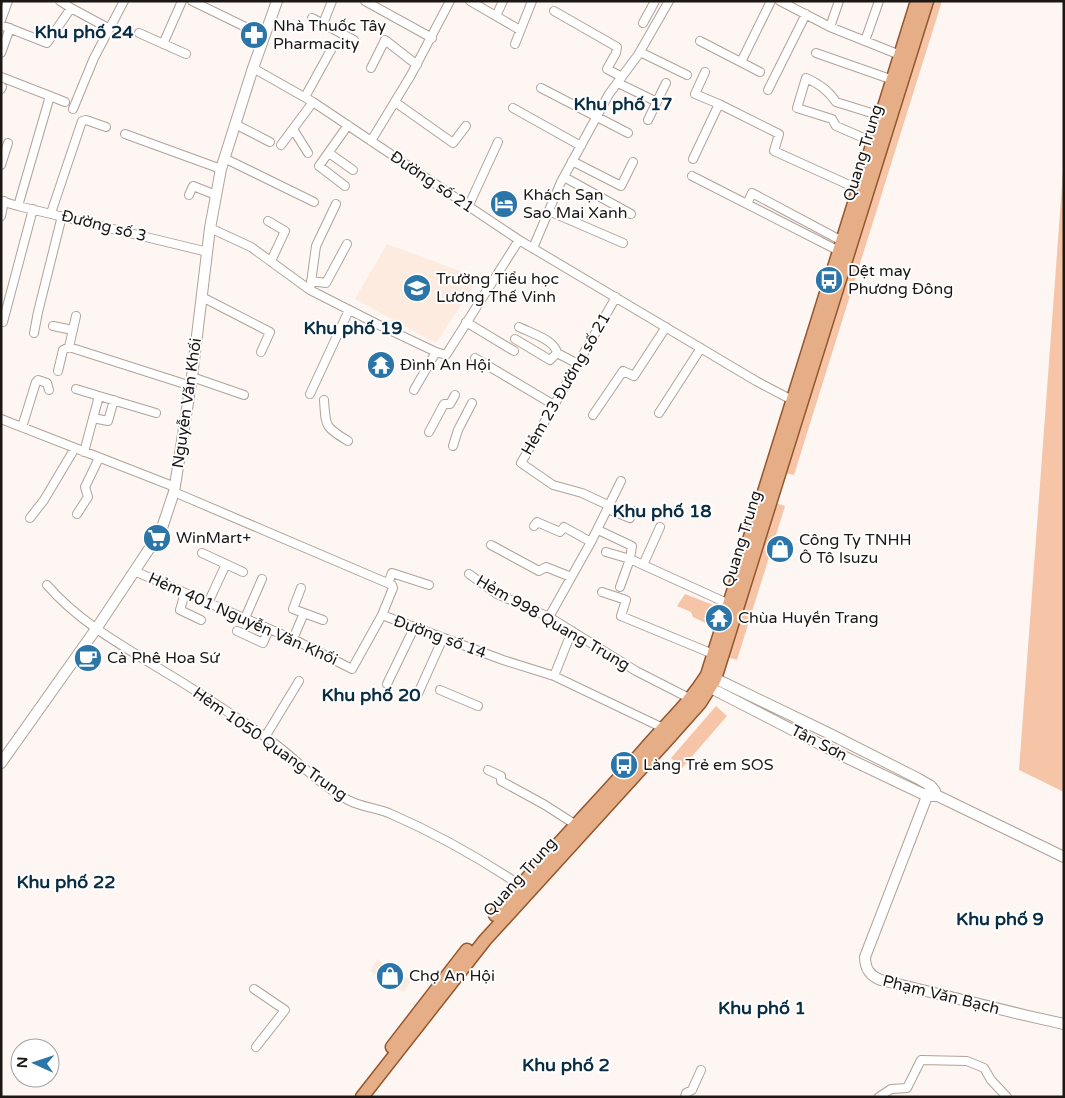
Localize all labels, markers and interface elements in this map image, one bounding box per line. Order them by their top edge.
place label: Nhà Thuốc Tây Pharmacity [273,16,386,54]
pharmacy icon: Nhà Thuốc Tây Pharmacity [239,20,269,50]
district label: Khu phố 24 [34,21,134,43]
district label: Khu phố 17 [573,93,673,115]
street label: Quang Trung [839,102,887,204]
street label: Đường số 21 [386,147,478,217]
place label: Khách Sạn Sao Mai Xanh [523,185,627,223]
hotel icon: Khách Sạn Sao Mai Xanh [489,189,519,219]
street label: Đường số 3 [59,206,149,246]
place label: Dệt may Phương Đông [848,261,953,299]
bus stop icon: Dệt may Phương Đông [814,265,844,295]
place label: Trường Tiểu học Lương Thế Vinh [436,269,559,307]
school or university icon: Trường Tiểu học Lương Thế Vinh [402,273,432,303]
street label: Hẻm 23 Đường số 21 [517,309,615,459]
district label: Khu phố 19 [303,317,403,339]
street label: Nguyễn Văn Khối [168,337,206,469]
temple icon: Đình An Hội [366,350,396,380]
place label: Đình An Hội [400,355,491,375]
street label: Quang Trung [718,488,766,590]
district label: Khu phố 18 [612,500,712,522]
supermarket icon: WinMart+ [142,523,172,553]
place label: WinMart+ [176,528,251,548]
place label: Công Ty TNHH Ô Tô Isuzu [799,530,912,568]
shop icon: Công Ty TNHH Ô Tô Isuzu [765,534,795,564]
street label: Hẻm 401 Nguyễn Văn Khối [145,568,341,670]
street label: Hẻm 998 Quang Trung [473,571,633,675]
temple icon: Chùa Huyền Trang [704,603,734,633]
place label: Chùa Huyền Trang [738,608,879,628]
street label: Đường số 14 [391,611,489,663]
cafe icon: Cà Phê Hoa Sứ [73,643,103,673]
place label: Cà Phê Hoa Sứ [107,648,220,668]
street label: Hẻm 1050 Quang Trung [189,683,351,805]
district label: Khu phố 20 [321,684,421,706]
street label: Tân Sơn [787,720,851,766]
bus stop icon: Làng Trẻ em SOS [609,750,639,780]
place label: Làng Trẻ em SOS [643,755,774,775]
street label: Quang Trung [479,833,561,921]
district label: Khu phố 22 [16,871,116,893]
district label: Khu phố 9 [956,908,1044,930]
shop icon: Chợ An Hội [375,961,405,991]
place label: Chợ An Hội [409,966,495,986]
street label: Phạm Văn Bạch [880,971,1002,1019]
district label: Khu phố 1 [718,997,806,1019]
north arrow [10,1038,60,1088]
district label: Khu phố 2 [522,1054,610,1076]
text: N [14,1056,31,1068]

